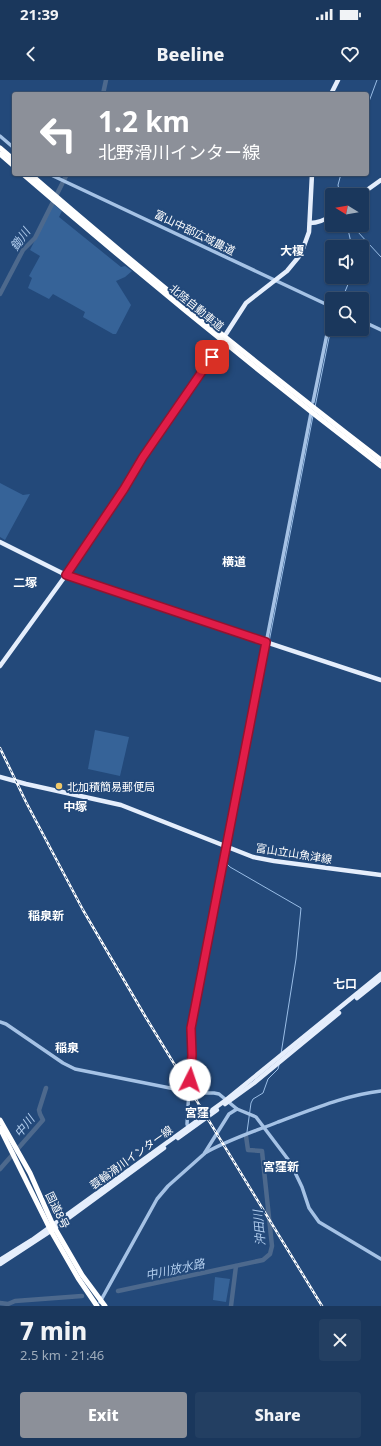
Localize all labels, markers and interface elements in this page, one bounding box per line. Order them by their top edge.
text: 21:39 [20,4,59,24]
text: Beeline [157,42,224,66]
icon: back [20,43,42,65]
icon: heart [339,43,361,65]
text: 1.2 km [98,102,190,140]
icon: left [32,108,84,160]
text: 北野滑川インター線 [98,140,260,164]
north arrow [325,188,369,232]
map controls [325,188,369,336]
street label: 富山中部広域農道 [152,206,238,258]
water label: 鋤川 [6,223,35,254]
button: sound [325,240,369,284]
district label: 大榎 [280,242,305,259]
street label: 北陸自動車道 [167,280,227,334]
button: search [325,292,369,336]
pin [195,340,229,374]
icon: arrive [201,346,223,368]
district label: 横道 [222,553,246,570]
district label: 二塚 [13,574,37,591]
place label: 北加積簡易郵便局 [67,779,155,794]
marker: 北加積簡易郵便局 [54,781,64,791]
district label: 中塚 [63,798,87,815]
street label: 富山立山魚津線 [255,840,333,866]
district label: 稲泉新 [28,907,64,924]
district label: 七口 [333,975,357,992]
district label: 稲泉 [55,1039,79,1056]
position arrow [169,1059,211,1101]
district label: 宮窪 [185,1104,209,1121]
water label: 中川 [10,1110,39,1141]
street label: 蓑輪滑川インター線 [87,1122,175,1192]
district label: 宮窪新 [263,1158,299,1175]
street label: 国道8号 [43,1189,73,1231]
water label: 沖田川 [249,1207,269,1247]
water label: 中川放水路 [144,1254,207,1284]
text: 7 min [20,1314,87,1347]
button: close [319,1319,361,1361]
text: 2.5 km · 21:46 [20,1346,104,1364]
button: Exit [20,1392,187,1438]
button: Share [195,1392,361,1438]

